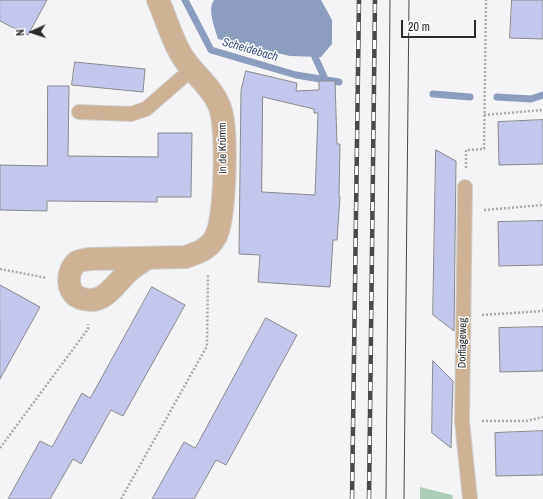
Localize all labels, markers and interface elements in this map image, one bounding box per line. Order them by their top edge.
north arrow [12,12,52,52]
scale bar [403,12,478,38]
text: 20 m [408,19,430,35]
text: N [13,29,27,36]
water label: Scheidebach [220,35,280,65]
street label: In de Krümm [216,122,230,174]
street label: Dorflageweg [456,318,470,368]

